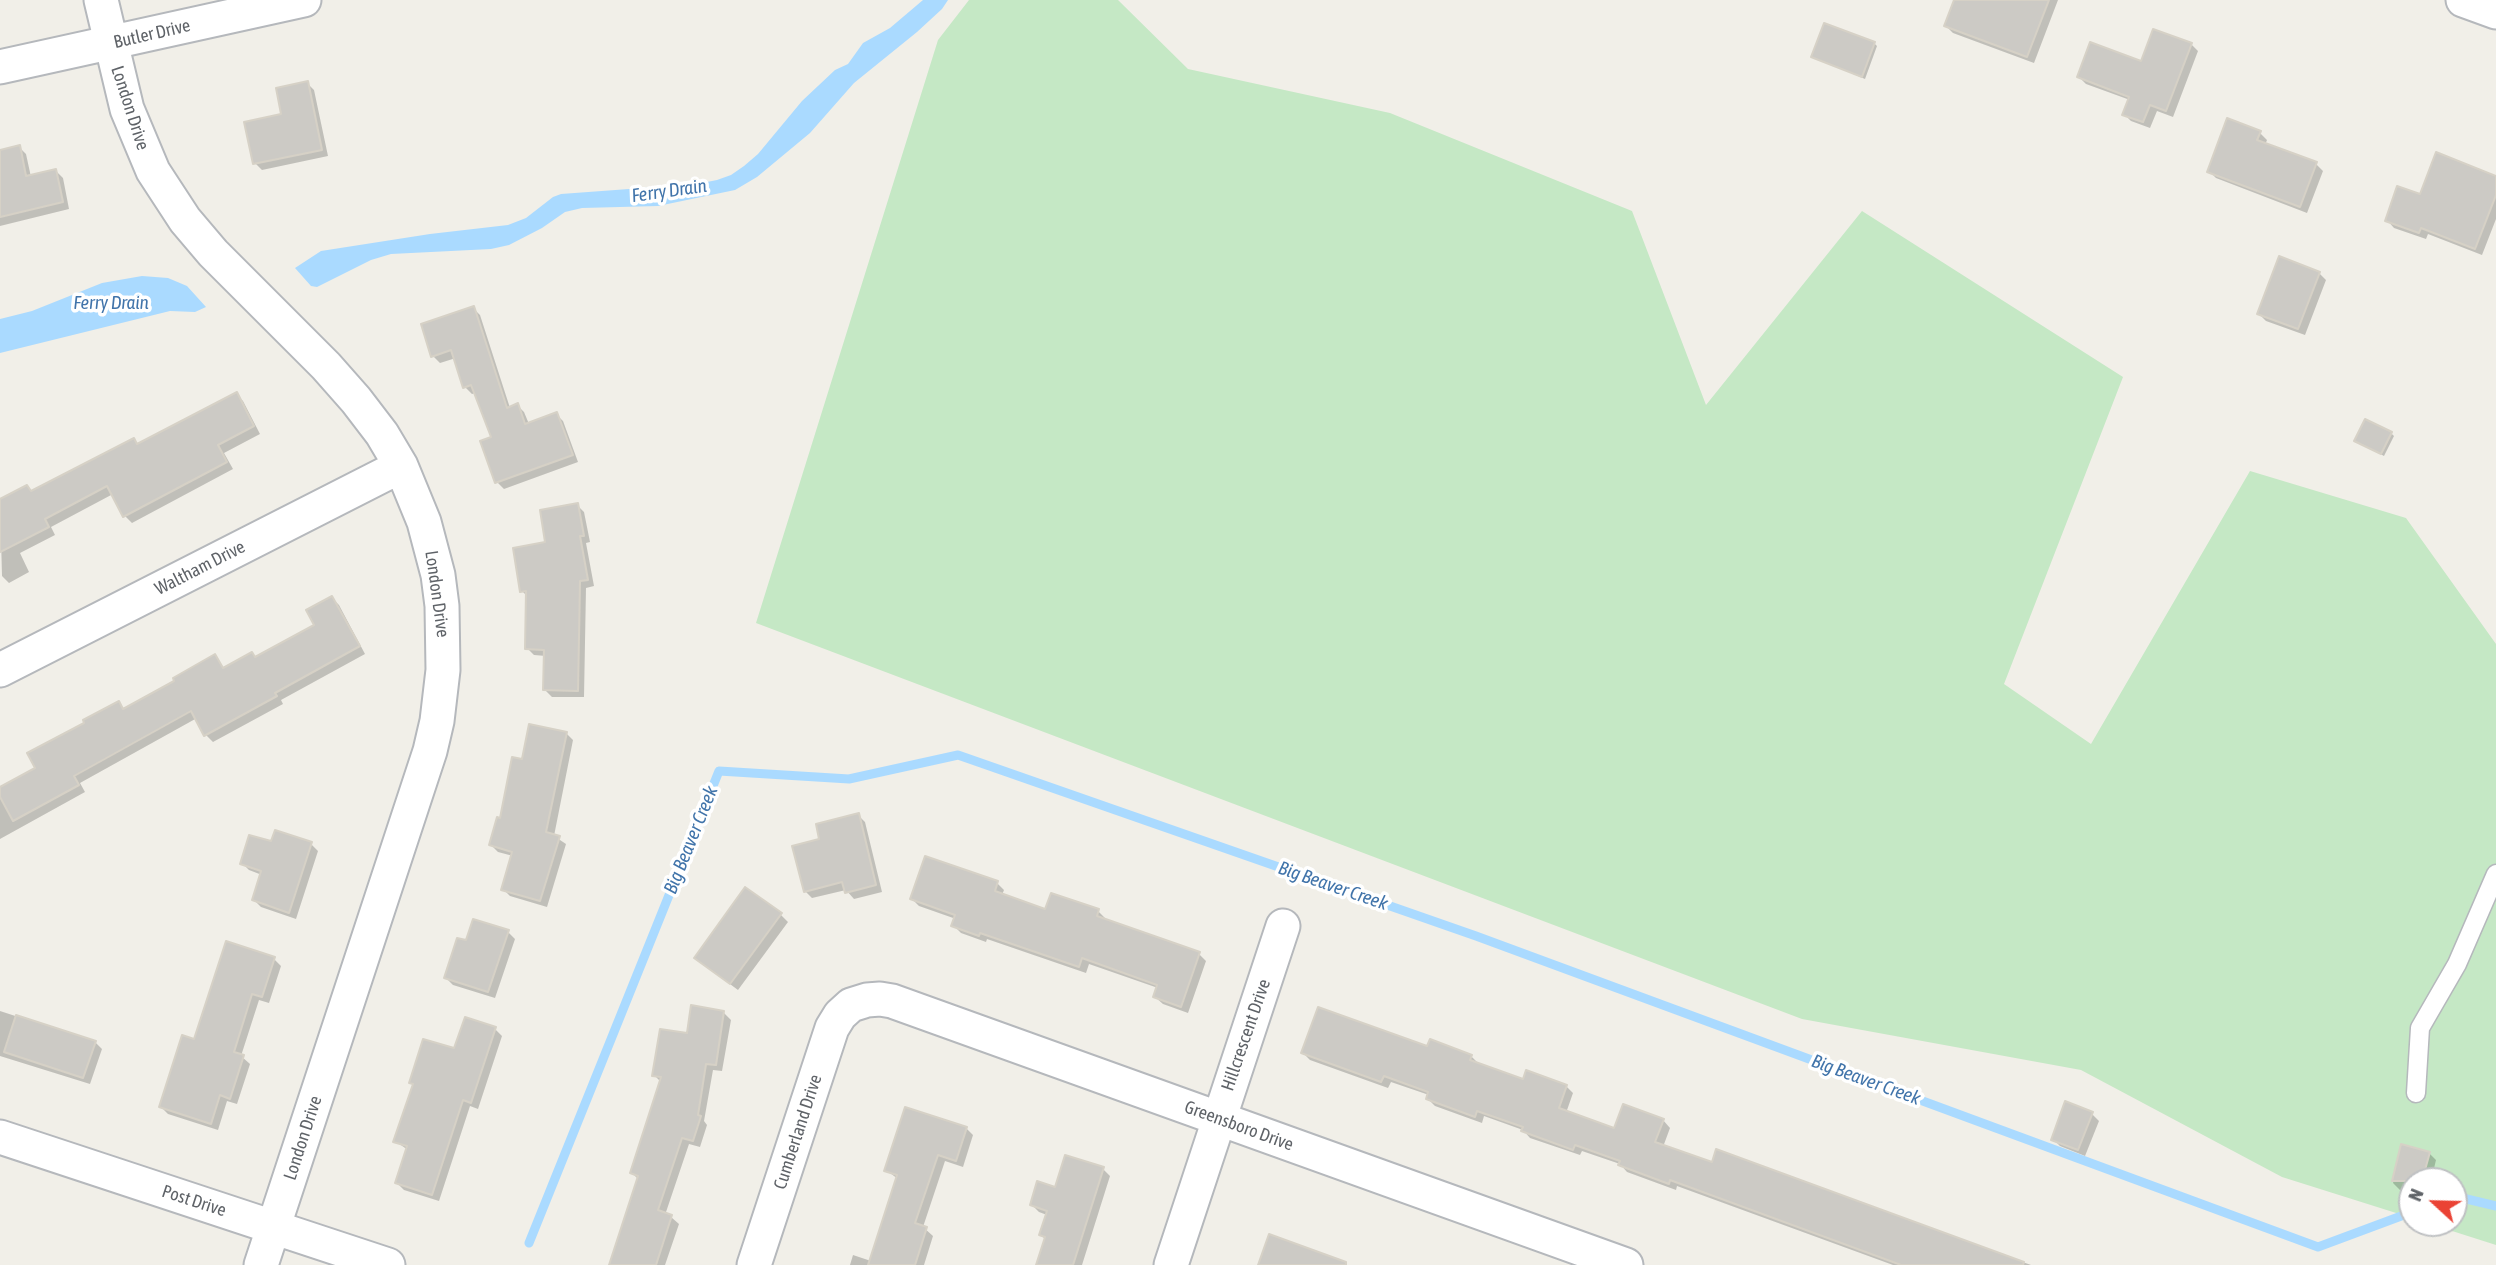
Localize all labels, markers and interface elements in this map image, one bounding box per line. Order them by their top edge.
street label: Butler Drive [112,15,192,53]
street label: London Drive [106,63,154,153]
water label: Ferry Drain [630,174,708,208]
water label: Ferry Drain [73,292,149,314]
street label: Waltham Drive [151,536,249,600]
street label: London Drive [420,549,454,639]
water label: Big Beaver Creek [659,783,723,897]
water label: Big Beaver Creek [1275,857,1391,915]
street label: Hillcrescent Drive [1217,976,1275,1094]
water label: Big Beaver Creek [1808,1050,1924,1110]
street label: Cumberland Drive [769,1072,827,1192]
street label: London Drive [279,1093,327,1183]
street label: Greensboro Drive [1182,1096,1296,1156]
north arrow [2398,1167,2468,1237]
street label: Post Drive [159,1181,229,1221]
text: N [2403,1186,2428,1204]

